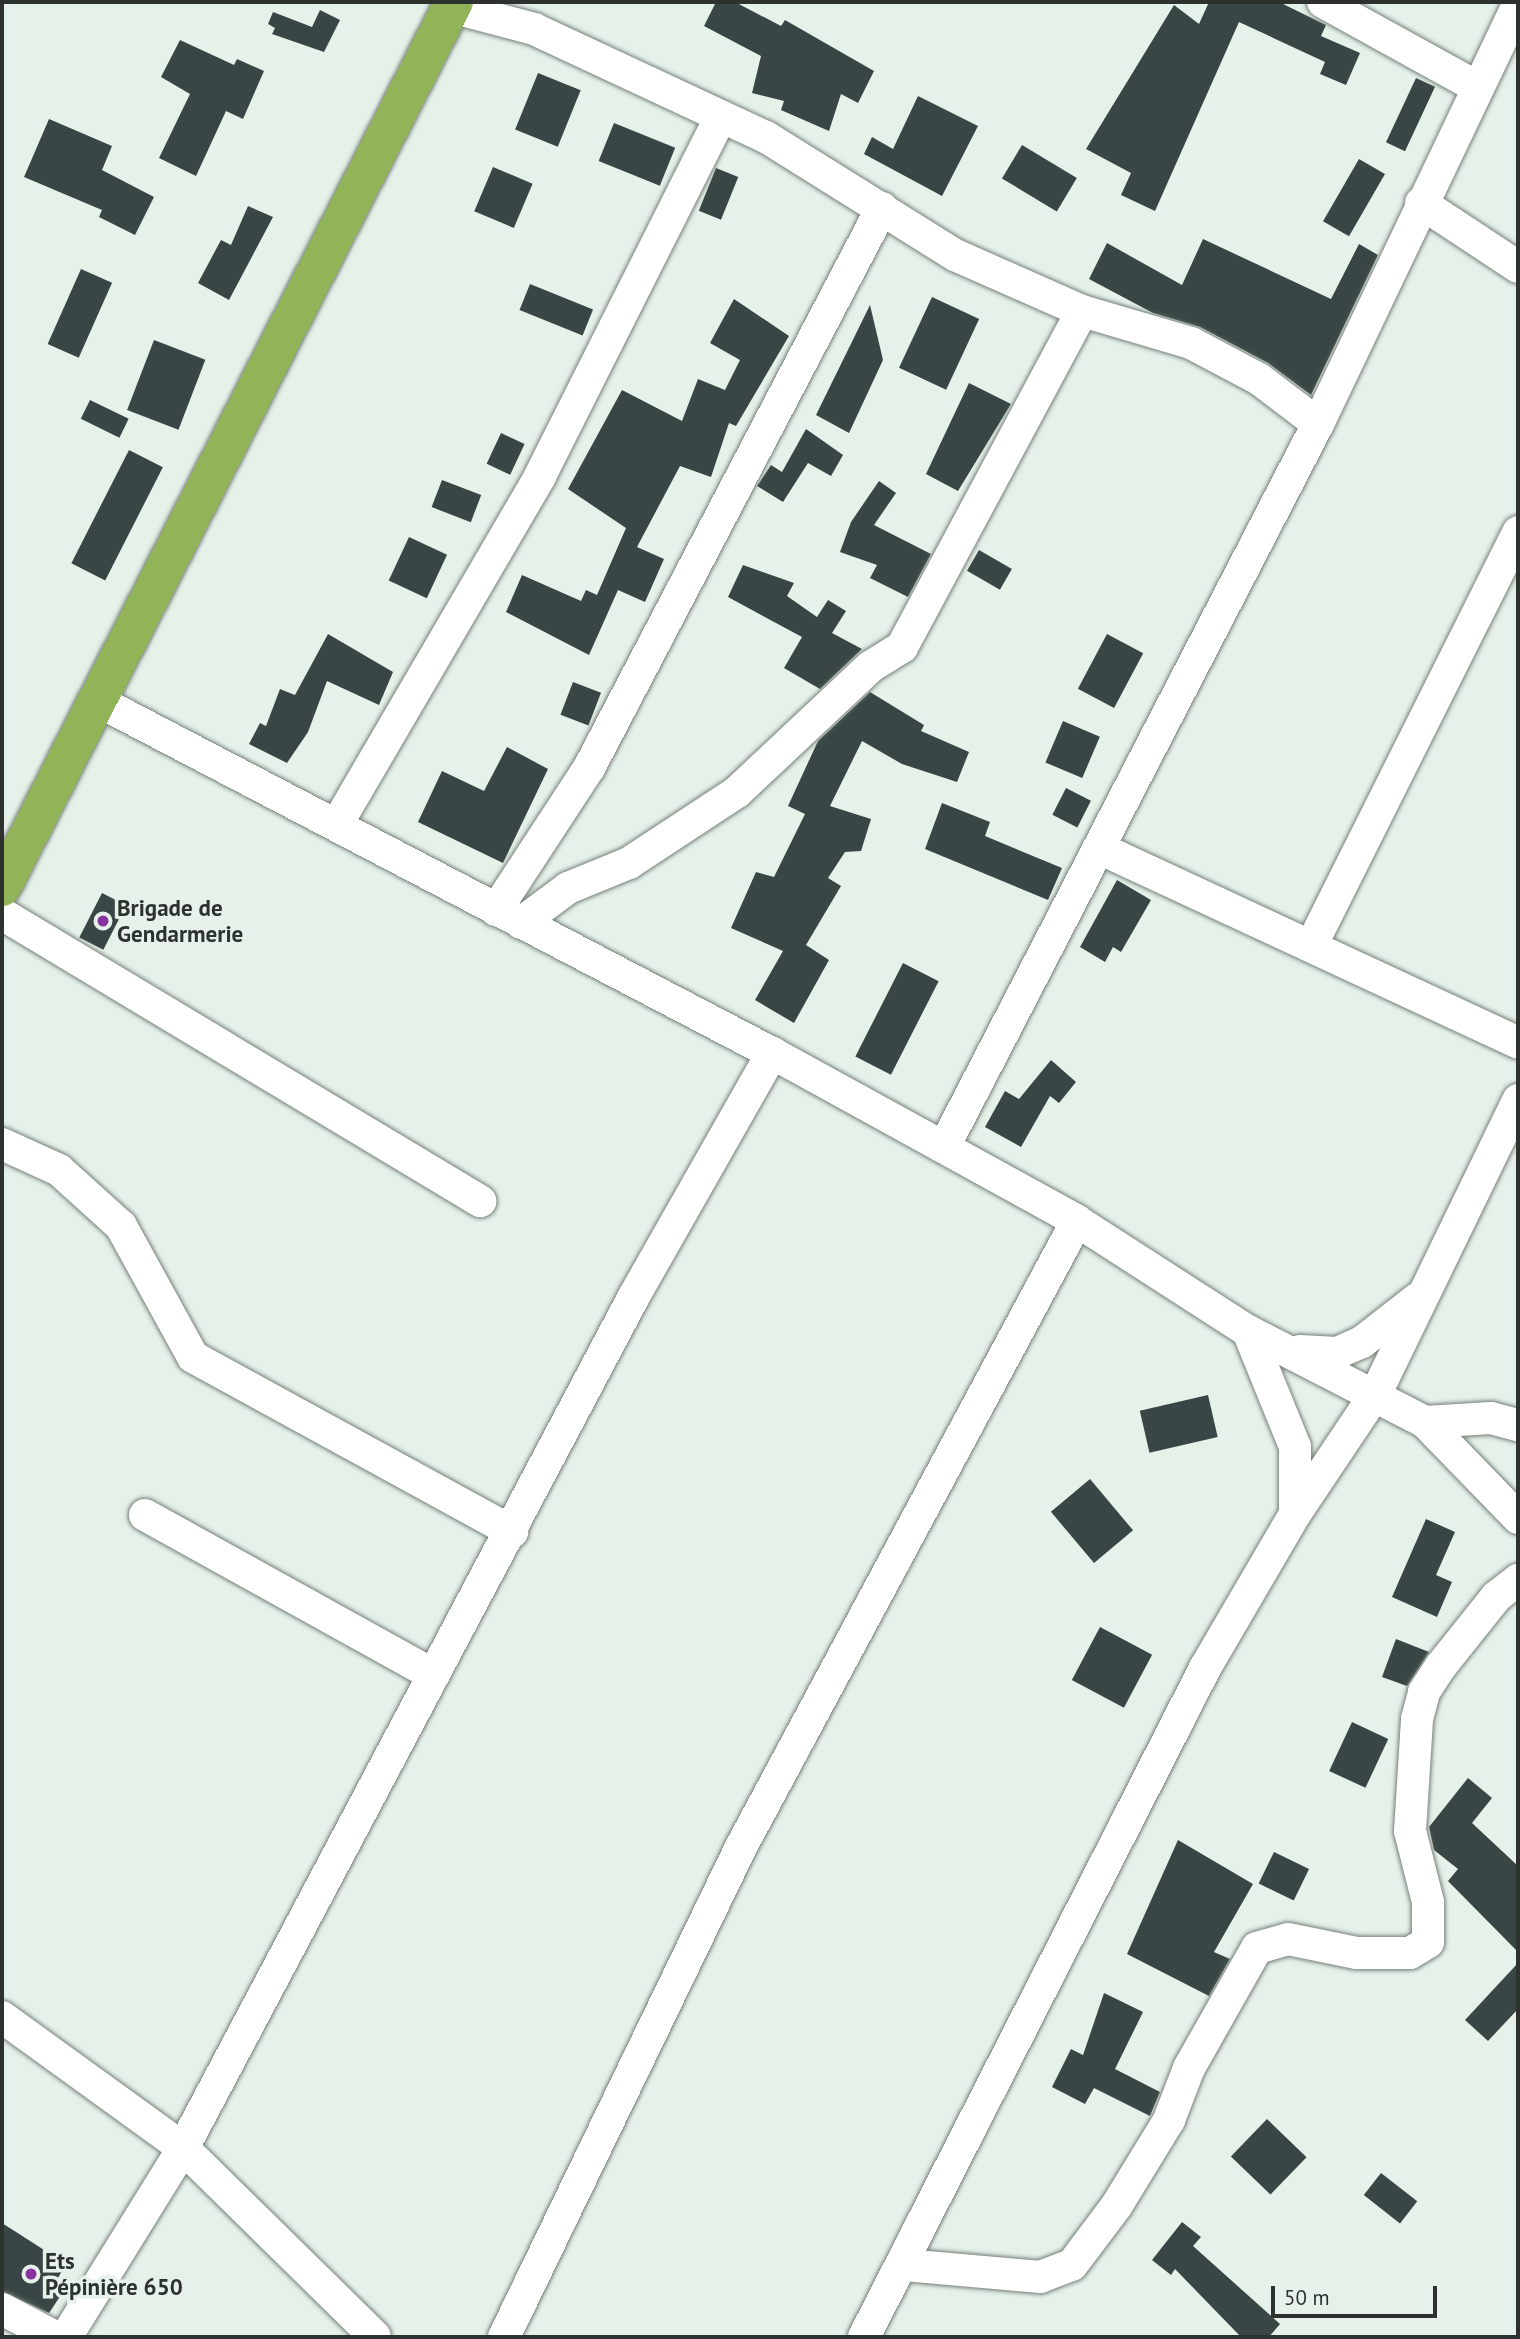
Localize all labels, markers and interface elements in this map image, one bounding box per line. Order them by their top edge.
place label: Brigade de Gendarmerie [117,894,243,948]
marker: Brigade de Gendarmerie [95,913,111,929]
place label: Ets Pépinière 650 [45,2247,183,2301]
marker: Ets Pépinière 650 [23,2266,39,2282]
scale bar [1275,2272,1441,2316]
text: 50 m [1284,2284,1330,2311]

